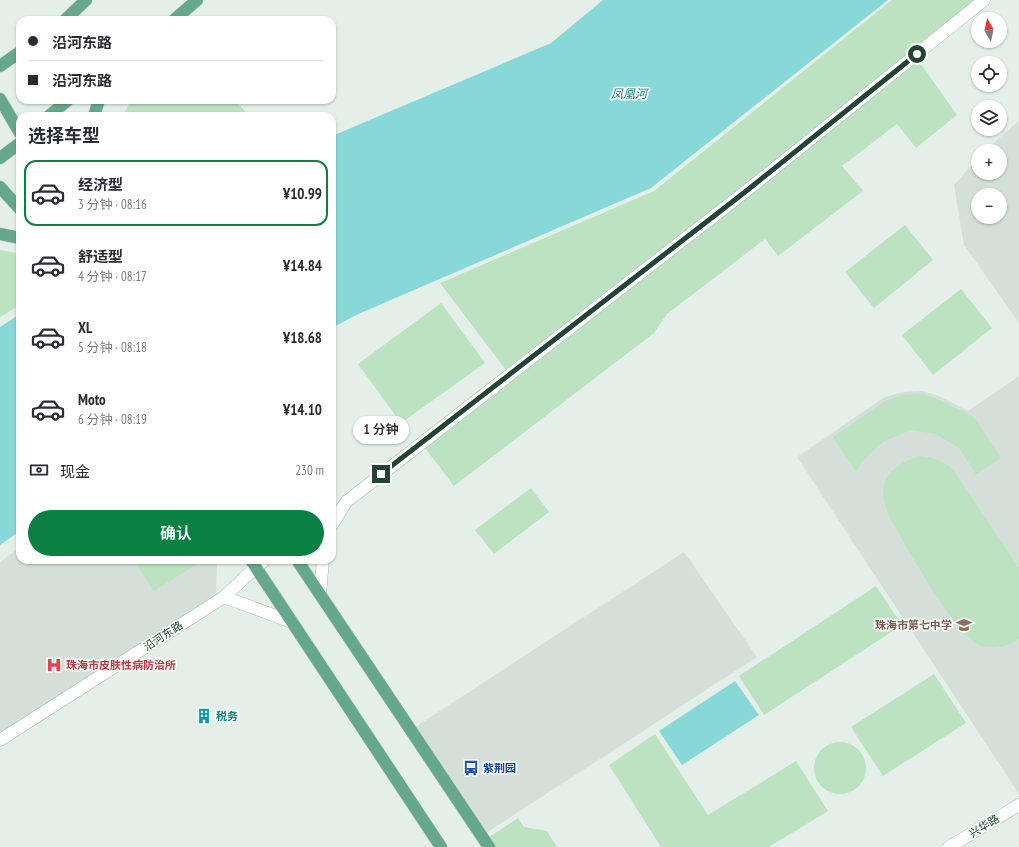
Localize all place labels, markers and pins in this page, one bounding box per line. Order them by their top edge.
school or university icon: 珠海市第七中学 [955,616,973,634]
place label: 珠海市第七中学 [875,618,952,632]
hospital icon: 珠海市皮肤性病防治所 [45,656,63,674]
place label: 珠海市皮肤性病防治所 [66,658,176,672]
building icon: 税务 [195,707,213,725]
place label: 税务 [216,709,238,723]
bus stop icon: 紫荆园 [462,759,480,777]
place label: 紫荆园 [483,761,516,775]

